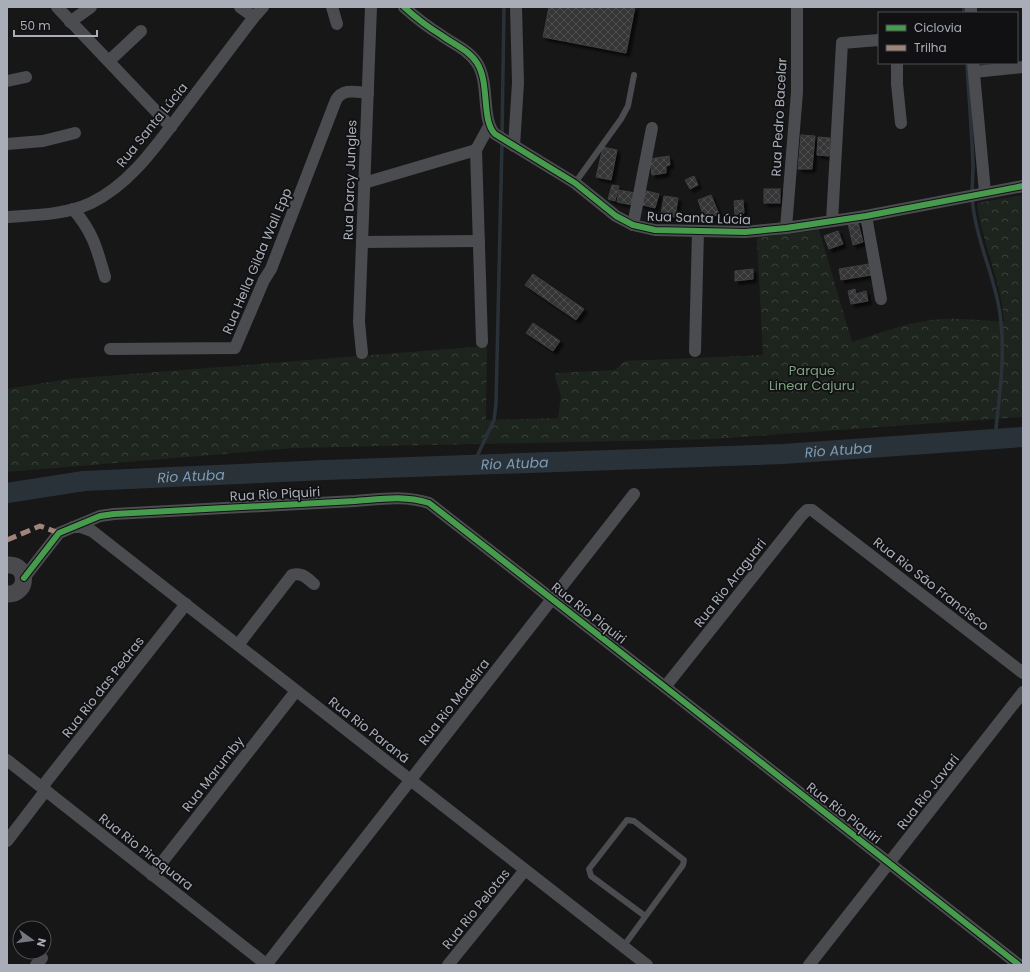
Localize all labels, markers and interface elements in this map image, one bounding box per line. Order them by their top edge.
scale bar [14,12,97,38]
legend [878,12,1018,64]
text: 50 m [20,17,51,34]
text: Ciclovia [914,19,962,36]
text: Trilha [914,39,947,56]
street label: Rua Pedro Bacelar [766,57,792,177]
street label: Rua Santa Lúcia [112,79,192,171]
street label: Rua Darcy Jungles [338,119,362,240]
street label: Rua Hella Gilda Wall Epp [218,185,297,337]
street label: Rua Santa Lúcia [647,207,751,229]
park label: Parque Linear Cajuru [769,361,855,395]
water label: Rio Atuba [804,438,873,462]
water label: Rio Atuba [481,452,549,475]
water label: Rio Atuba [157,465,226,488]
street label: Rua Rio Piquiri [229,482,321,506]
street label: Rua Rio São Francisco [869,533,993,635]
street label: Rua Rio Araguari [689,535,771,631]
street label: Rua Rio Piquiri [548,578,630,648]
street label: Rua Rio das Pedras [57,632,149,742]
street label: Rua Rio Madeira [414,655,494,749]
street label: Rua Rio Paraná [324,692,414,768]
street label: Rua Marumby [177,732,249,816]
street label: Rua Rio Javari [892,750,964,834]
street label: Rua Rio Piquiri [803,778,885,848]
street label: Rua Rio Piraquara [95,809,197,895]
street label: Rua Rio Pelotas [438,864,515,953]
north arrow [12,920,52,960]
text: N [33,936,50,948]

